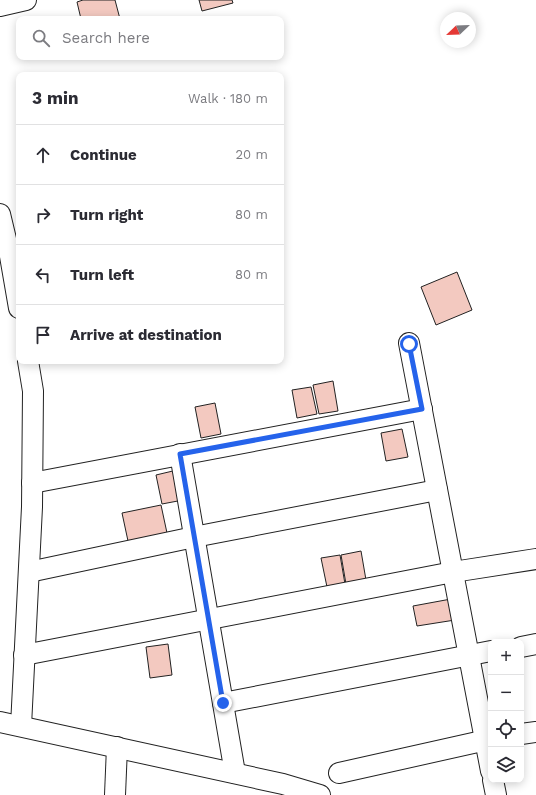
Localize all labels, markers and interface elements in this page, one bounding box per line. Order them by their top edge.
north arrow [440,12,476,48]
search box [16,16,284,60]
icon: search [30,27,52,49]
text: Search here [62,29,150,47]
text: 3 min [32,88,78,108]
text: Walk · 180 m [188,91,268,106]
icon: ahead [32,144,54,166]
text: Continue [70,146,137,164]
text: 20 m [236,147,268,162]
icon: right [32,204,54,226]
text: Turn right [70,206,143,224]
text: 80 m [235,207,268,222]
icon: left [32,264,54,286]
text: Turn left [70,266,134,284]
text: 80 m [235,267,268,282]
icon: arrive [32,324,54,346]
text: Arrive at destination [70,326,222,344]
route start [400,335,418,353]
map controls [488,639,524,783]
button: + [488,639,524,675]
button: − [488,675,524,711]
route end [214,694,232,712]
button: locate [488,711,524,747]
button: layers [488,747,524,783]

